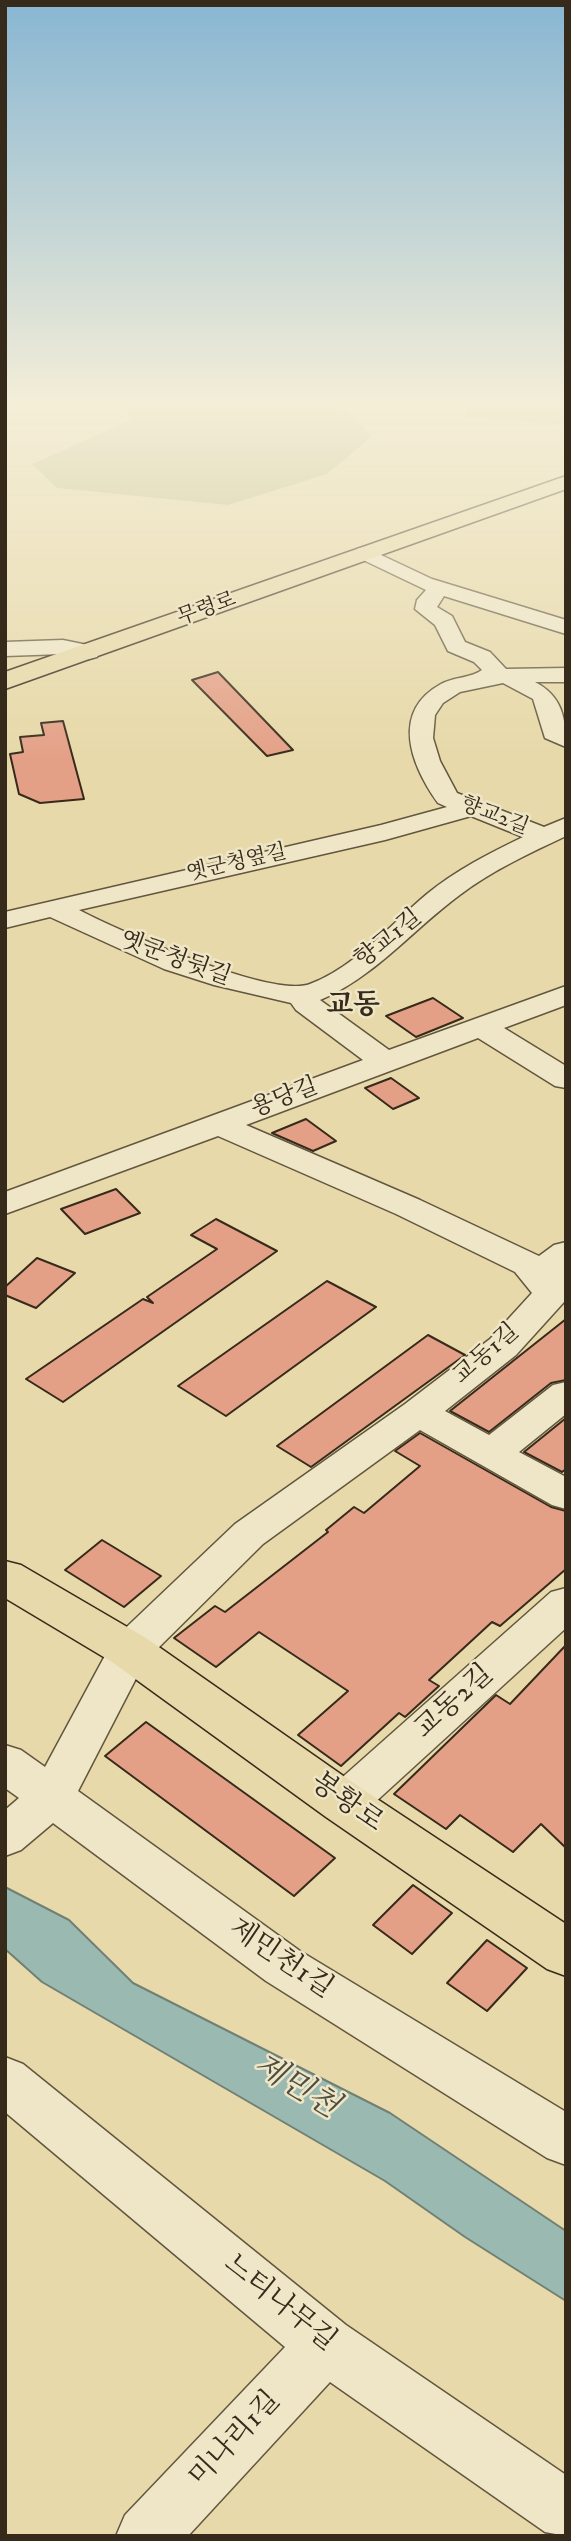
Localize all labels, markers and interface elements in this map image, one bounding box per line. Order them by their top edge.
street label: 무령로 [174,588,240,632]
street label: 향교2길 [456,792,532,842]
street label: 옛군청옆길 [185,840,289,888]
street label: 향교1길 [349,904,429,976]
street label: 옛군청뒷길 [116,927,234,993]
district label: 교동 [326,990,380,1024]
street label: 용당길 [247,1073,323,1125]
street label: 교동1길 [448,1318,526,1392]
street label: 교동2길 [408,1659,502,1747]
street label: 봉황로 [303,1767,389,1841]
street label: 제민천1길 [221,1913,339,2007]
water label: 제민천 [245,2048,345,2128]
street label: 느티나무길 [216,2248,342,2360]
street label: 미나리1길 [183,2385,289,2495]

